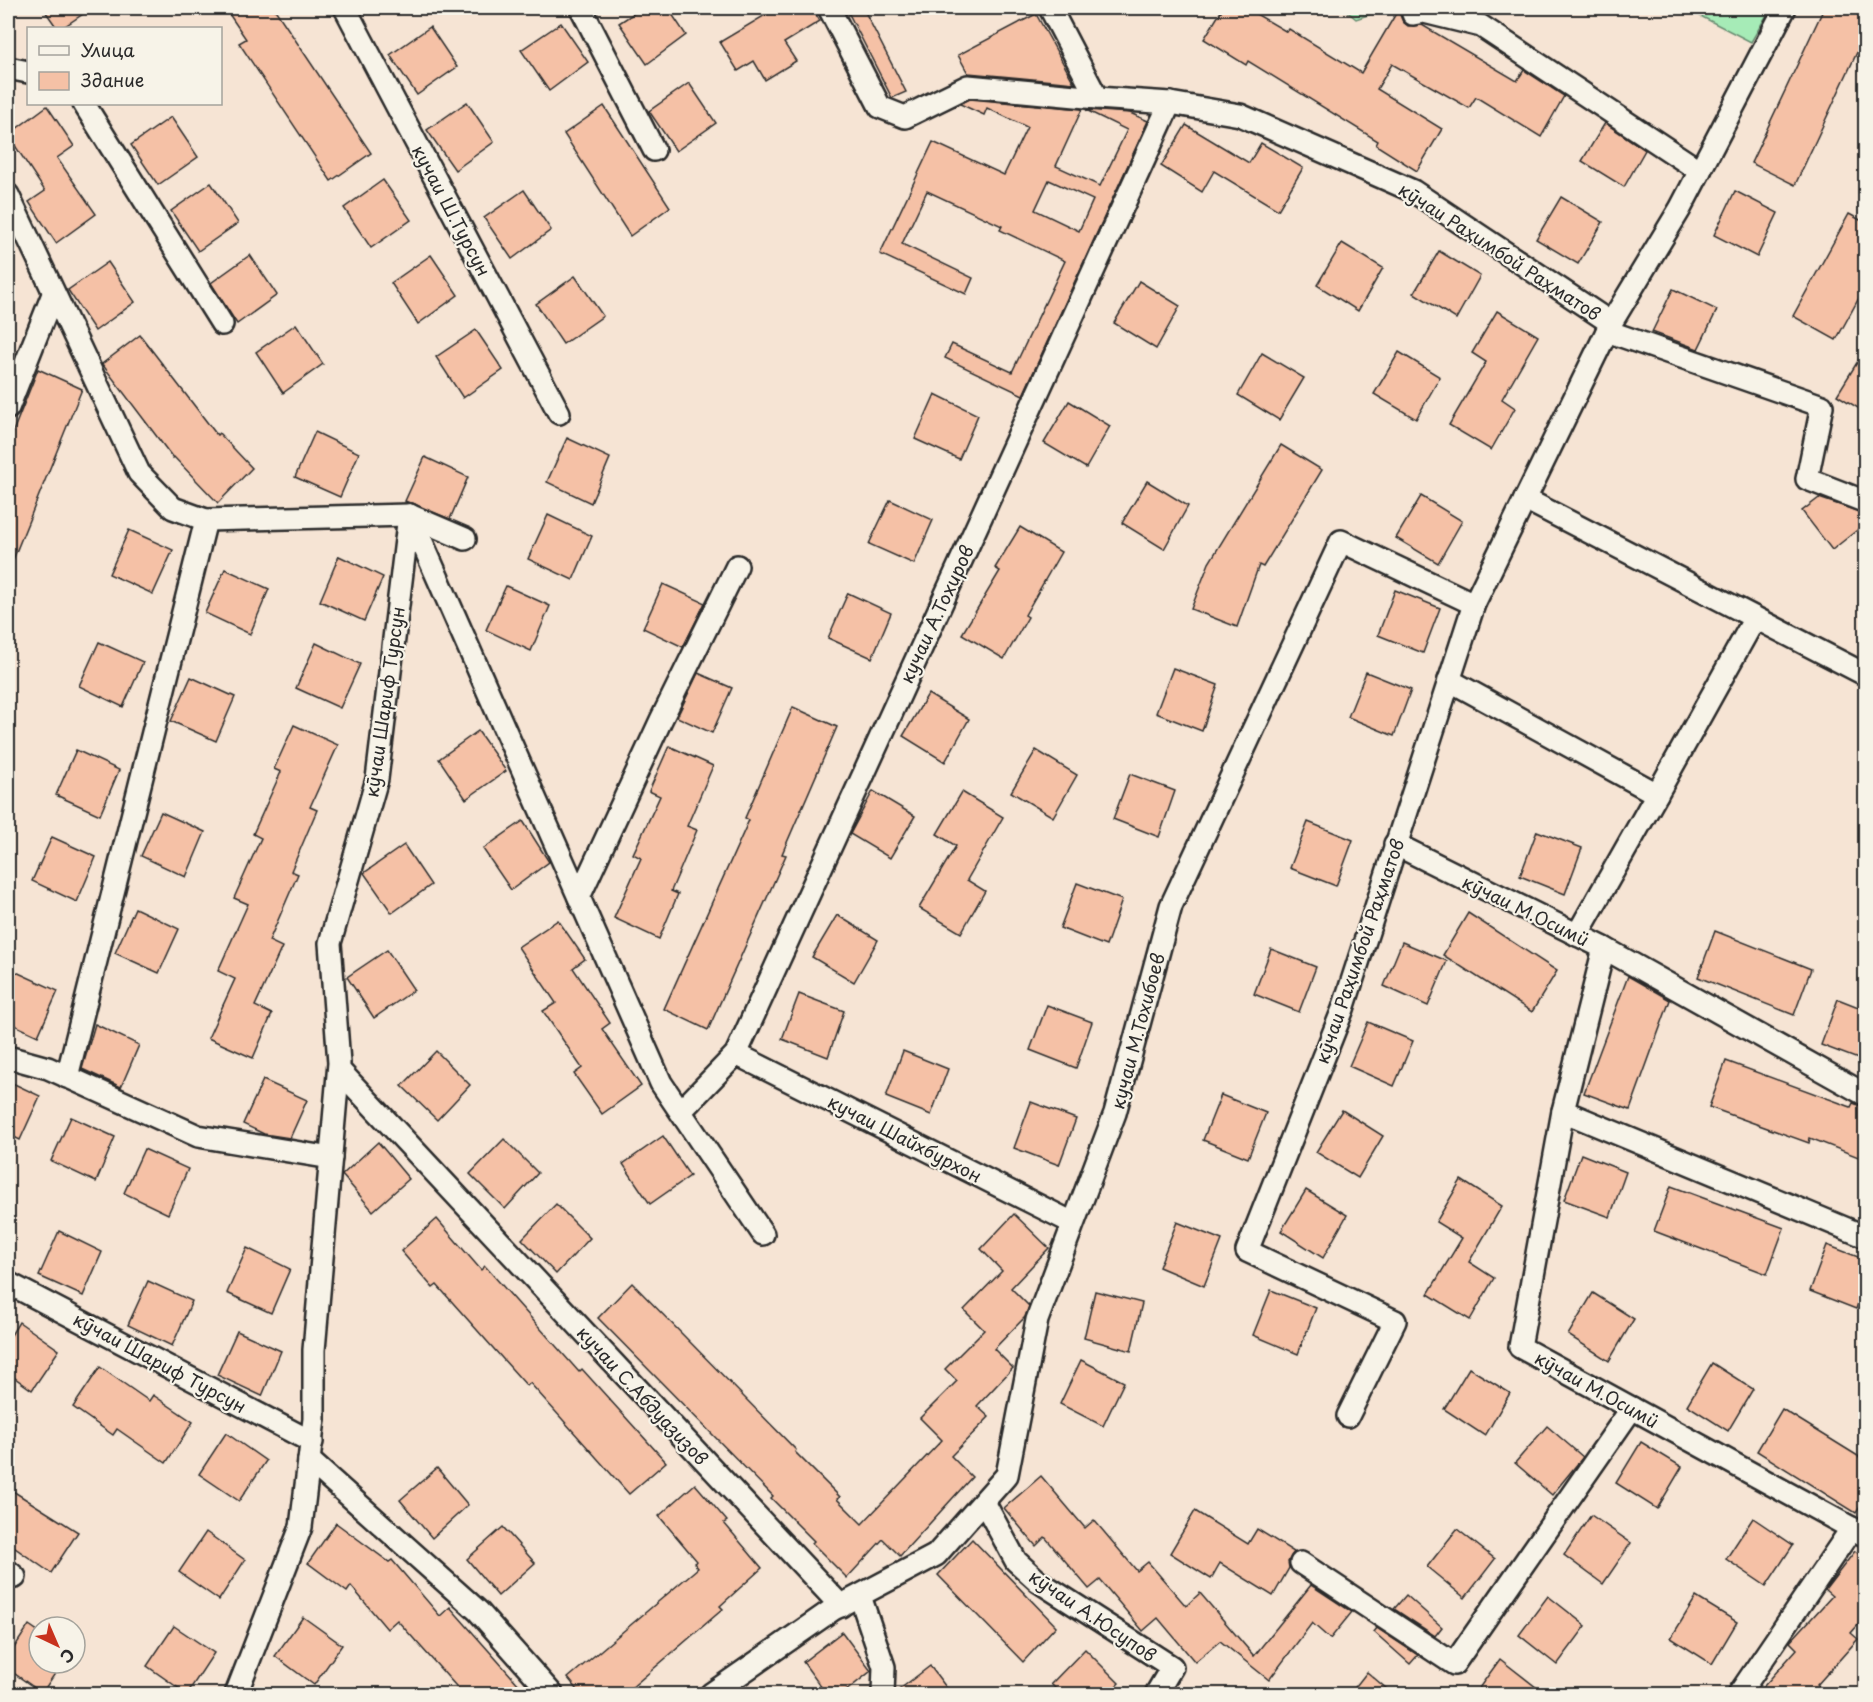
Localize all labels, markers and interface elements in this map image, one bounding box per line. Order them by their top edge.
legend [27,27,222,105]
text: Улица [81,36,135,63]
text: Здание [81,66,144,93]
street label: кучаи Ш.Турсун [406,140,498,280]
street label: кӯчаи Раҳимбой Раҳматов [1394,175,1606,327]
street label: кучаи А.Тохиров [892,540,980,688]
street label: кӯчаи Шариф Турсун [357,605,411,799]
street label: кӯчаи Раҳимбой Раҳматов [1308,835,1410,1067]
street label: кӯчаи М.Осимӣ [1458,868,1594,952]
street label: кучаи М.Тохибоев [1103,950,1171,1112]
street label: кучаи Шайхбурхон [823,1087,987,1189]
street label: кӯчаи Шариф Турсун [69,1305,251,1419]
street label: кучаи С.Абдуазизов [571,1319,715,1471]
street label: кӯчаи М.Осимӣ [1530,1344,1664,1434]
street label: кӯчаи А.Юсупов [1024,1562,1162,1668]
north arrow [27,1615,87,1675]
text: С [55,1644,81,1669]

